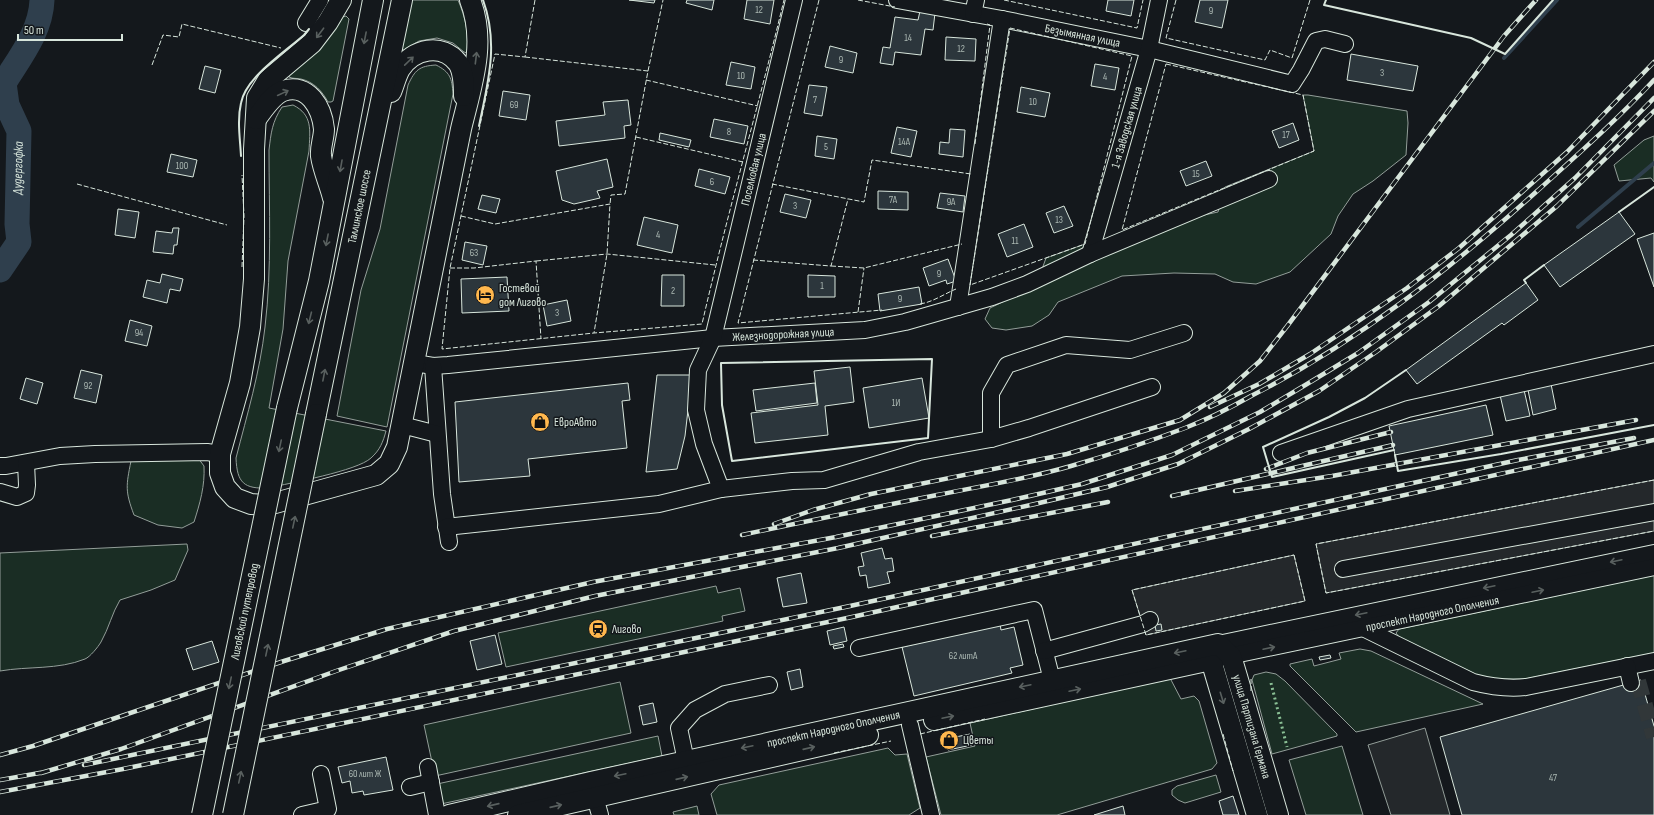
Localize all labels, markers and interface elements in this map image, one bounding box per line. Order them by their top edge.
house number: 12 [755,4,763,16]
house number: 9 [1209,5,1213,17]
scale bar [18,16,122,42]
street label: Безымянная улица [1044,20,1122,51]
text: 50 m [24,23,44,38]
one-way arrow [316,27,324,38]
one-way arrow [361,31,369,44]
house number: 14 [904,32,912,44]
house number: 12 [957,43,965,55]
one-way arrow [473,52,480,65]
house number: 9 [839,54,843,66]
one-way arrow [404,56,414,65]
house number: 3 [1380,67,1384,79]
house number: 10 [737,70,745,82]
house number: 4 [1103,71,1107,83]
street label: 1-я Заводская улица [1108,84,1145,170]
one-way arrow [277,89,289,96]
house number: 7 [813,94,817,106]
house number: 10 [1029,96,1037,108]
house number: 69 [510,99,518,111]
house number: 8 [727,126,731,138]
house number: 17 [1282,129,1290,141]
street label: Поселковая улица [738,131,769,207]
house number: 14А [898,136,911,148]
water label: Дудергофка [10,140,27,196]
house number: 5 [824,141,828,153]
one-way arrow [337,159,345,172]
house number: 100 [176,160,188,172]
street label: Таллинское шоссе [344,168,374,245]
house number: 15 [1192,168,1200,180]
house number: 6 [710,176,714,188]
house number: 7А [889,194,898,206]
house number: 9А [947,196,956,208]
house number: 3 [793,200,797,212]
house number: 13 [1055,214,1063,226]
house number: 4 [656,229,660,241]
one-way arrow [323,233,331,246]
house number: 11 [1012,235,1019,247]
house number: 63 [470,247,478,259]
house number: 9 [937,268,941,280]
house number: 1 [820,280,824,292]
place label: Гостевой дом Лигово [499,281,546,310]
hotel icon: Гостевой дом Лигово [474,284,496,306]
house number: 2 [671,285,675,297]
house number: 9 [898,293,902,305]
house number: 3 [555,307,559,319]
one-way arrow [305,312,313,325]
street label: Железнодорожная улица [732,324,835,344]
house number: 94 [135,327,143,339]
one-way arrow [320,369,328,382]
house number: 92 [84,380,92,392]
house number: 1И [892,397,900,409]
shop icon: ЕвроАвто [529,411,551,433]
place label: ЕвроАвто [554,415,597,430]
one-way arrow [275,439,283,452]
one-way arrow [290,516,298,529]
one-way arrow [1610,557,1623,565]
street label: Лиговский путепровод [227,562,262,662]
one-way arrow [1482,584,1495,592]
one-way arrow [1532,587,1545,595]
street label: проспект Народного Ополчения [1364,592,1501,635]
one-way arrow [1355,611,1368,619]
station icon: Лигово [587,618,609,640]
place label: Лигово [611,622,641,637]
one-way arrow [264,643,272,656]
one-way arrow [1262,643,1275,651]
one-way arrow [1173,649,1186,657]
house number: 62 литА [949,650,978,662]
street label: улица Партизана Германа [1229,673,1274,781]
one-way arrow [226,676,234,689]
one-way arrow [1019,682,1032,690]
one-way arrow [1068,685,1081,693]
one-way arrow [1219,691,1226,704]
street label: проспект Народного Ополчения [766,707,902,751]
one-way arrow [941,713,954,721]
shop icon: Цветы [938,729,960,751]
place label: Цветы [963,733,994,748]
one-way arrow [741,744,754,752]
one-way arrow [802,744,815,752]
house number: 60 лит Ж [349,768,382,780]
one-way arrow [237,771,245,784]
one-way arrow [614,772,627,780]
house number: 47 [1549,772,1557,784]
one-way arrow [675,773,688,781]
one-way arrow [487,801,500,809]
one-way arrow [549,802,562,810]

